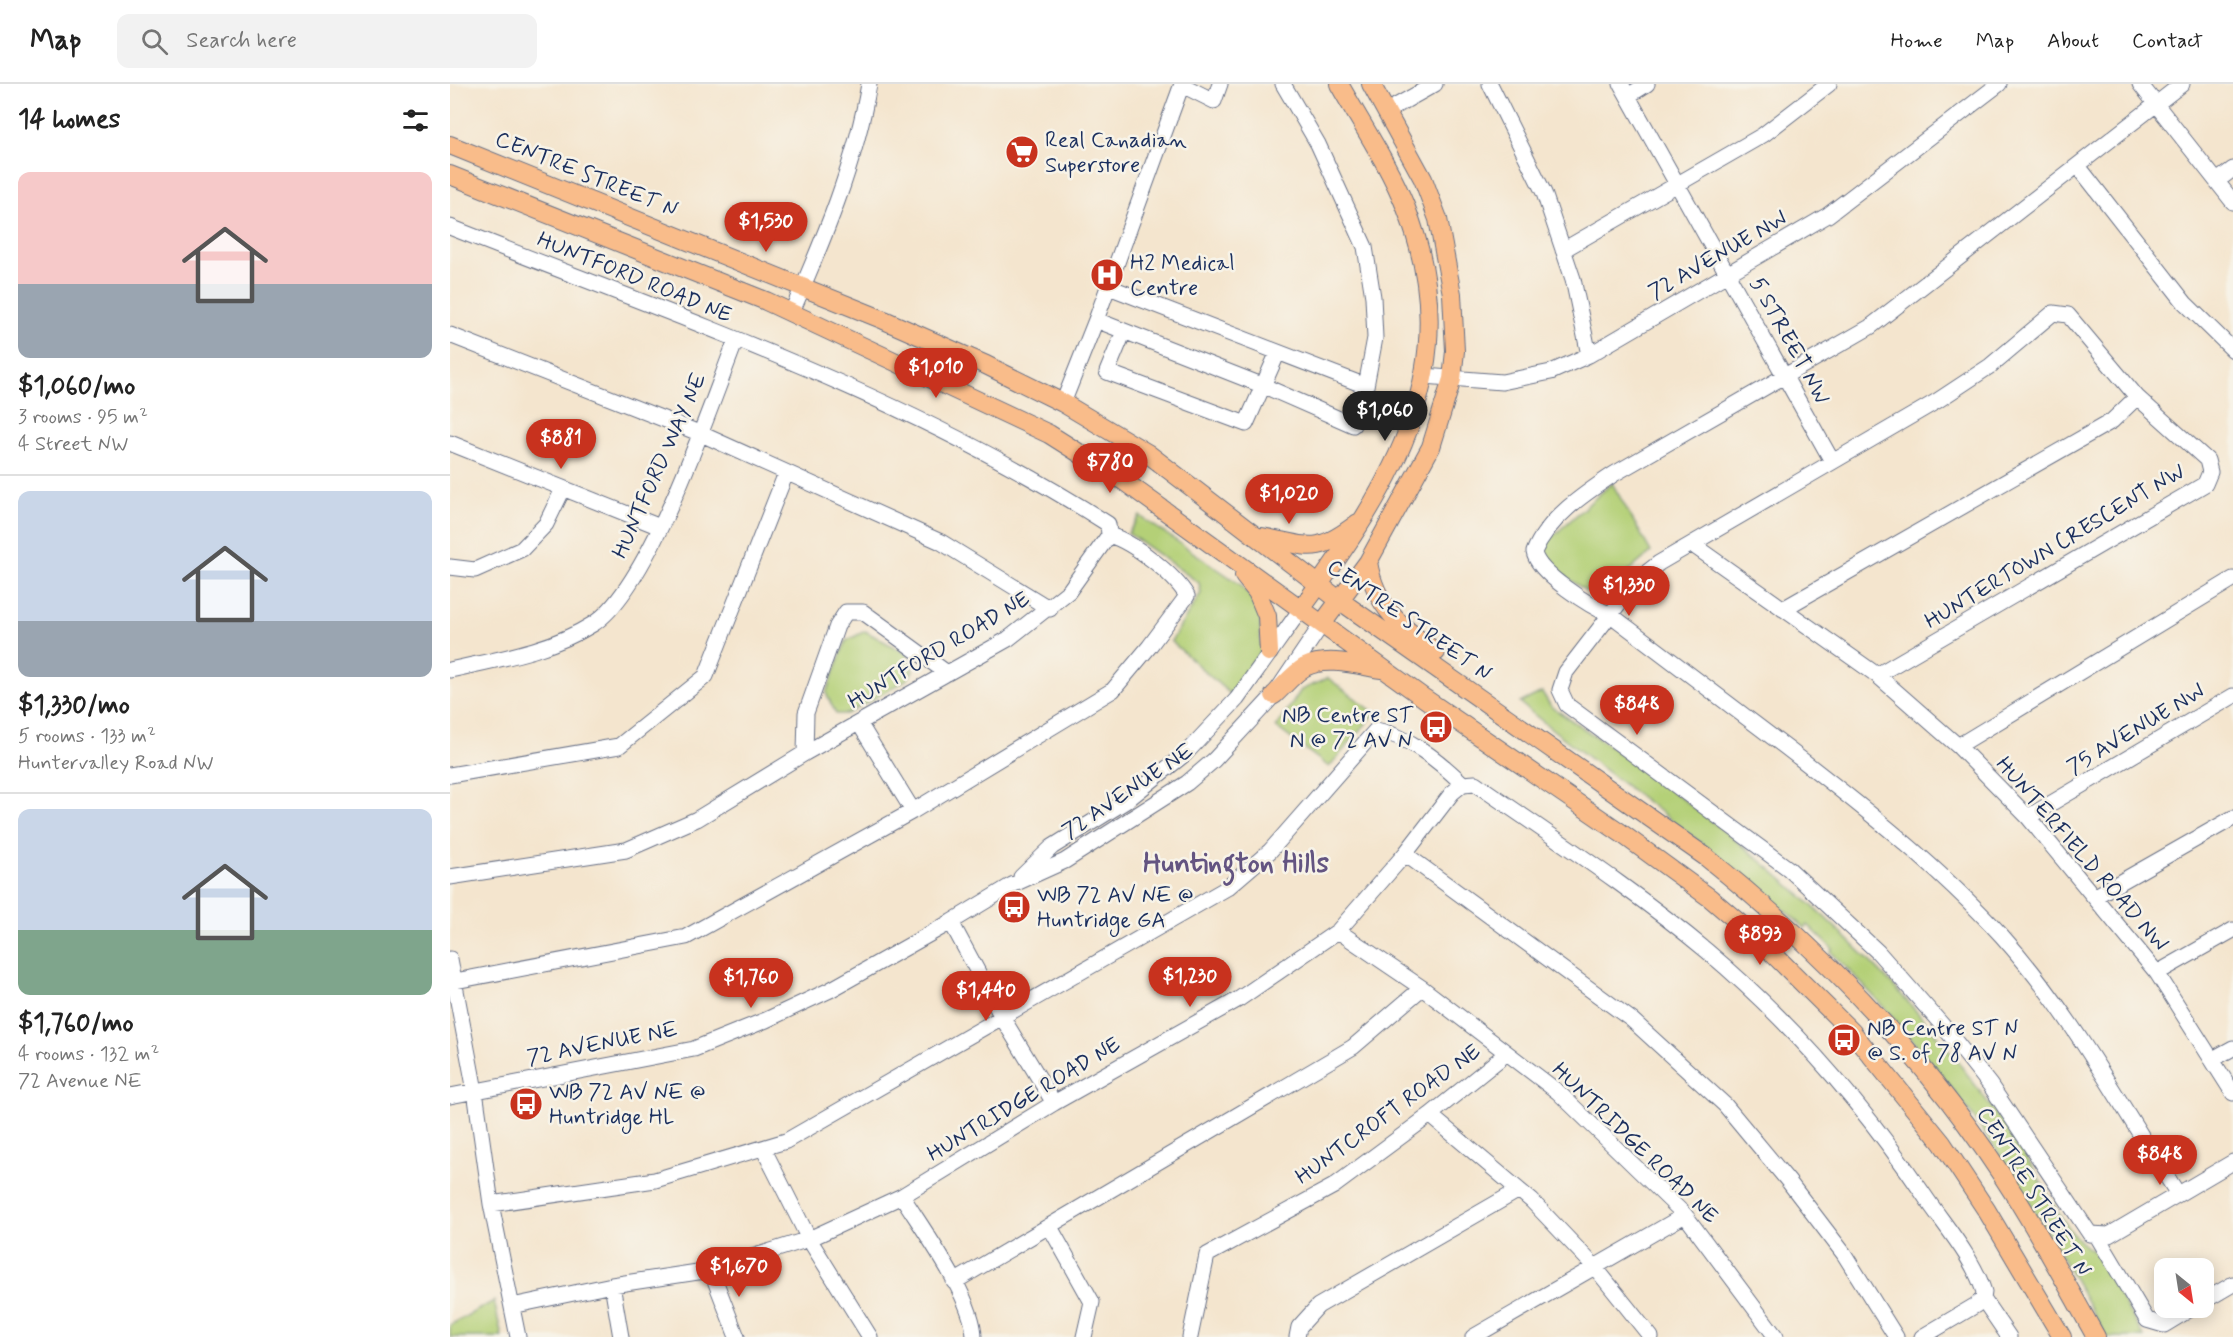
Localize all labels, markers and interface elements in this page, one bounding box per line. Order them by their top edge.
search box [117,14,537,68]
text: Map [30,23,81,60]
icon: search [138,25,171,58]
text: Search here [186,27,297,55]
text: Home [1891,27,1943,55]
text: Map [1976,27,2014,55]
text: About [2047,27,2099,55]
text: Contact [2132,27,2203,55]
text: 14 homes [18,103,120,137]
icon: filters [399,104,432,137]
street label: CENTRE STREET N [491,125,682,224]
place label: Real Canadian Superstore [1045,127,1187,180]
supermarket icon: Real Canadian Superstore [1004,134,1040,170]
pin: $1,530 [717,202,815,253]
street label: 72 AVENUE NW [1644,205,1792,307]
text: $1,530 [738,208,794,235]
icon: home [171,211,279,319]
street label: HUNTFORD ROAD NE [533,226,736,330]
place label: H2 Medical Centre [1130,250,1235,303]
hospital icon: H2 Medical Centre [1089,257,1125,293]
street label: 5 STREET NW [1743,272,1836,410]
pin: $1,010 [887,348,985,399]
text: $1,010 [908,354,964,381]
street label: HUNTFORD WAY NE [606,369,713,563]
text: $1,060/mo [18,370,135,404]
pin: $1,060 [1336,391,1434,442]
text: $1,060 [1356,397,1414,424]
text: 3 rooms · 95 m² [18,404,148,431]
pin: $881 [525,419,597,470]
text: $881 [540,425,582,452]
text: 4 Street NW [18,431,128,458]
pin: $780 [1074,443,1146,494]
text: $780 [1087,449,1133,476]
street label: HUNTERTOWN CRESCENT NW [1920,458,2190,636]
pin: $1,020 [1240,474,1338,525]
text: $1,020 [1259,480,1319,507]
icon: home [171,530,279,638]
street label: CENTRE STREET N [1321,553,1497,688]
pin: $1,330 [1580,566,1678,617]
text: $1,330 [1603,572,1655,599]
street label: HUNTFORD ROAD NE [843,585,1035,716]
street label: 75 AVENUE NW [2062,678,2210,782]
pin: $848 [1601,685,1673,736]
text: $1,330/mo [18,689,130,723]
text: $848 [1614,691,1660,718]
place label: NB Centre ST N @ 72 AV N [1282,702,1414,755]
bus stop icon: NB Centre ST N @ 72 AV N [1418,709,1454,745]
text: 5 rooms · 133 m² [18,723,156,750]
street label: 72 AVENUE NE [1057,737,1199,846]
text: Huntervalley Road NW [18,750,214,777]
street label: HUNTERFIELD ROAD NW [1989,751,2174,957]
district label: Huntington Hills [1143,846,1329,886]
icon: home [171,848,279,956]
place label: WB 72 AV NE @ Huntridge GA [1037,882,1194,938]
bus stop icon: WB 72 AV NE @ Huntridge GA [996,889,1032,925]
pin: $893 [1724,915,1796,966]
text: $893 [1738,921,1782,948]
pin: $1,230 [1141,957,1239,1008]
pin: $1,760 [702,958,800,1009]
text: $1,230 [1163,963,1217,990]
text: $1,760 [723,964,779,991]
pin: $1,440 [937,971,1035,1022]
text: $1,440 [956,977,1016,1004]
text: $1,760/mo [18,1007,134,1041]
place label: NB Centre ST N @ S. of 78 AV N [1867,1015,2018,1068]
street label: 72 AVENUE NE [525,1016,680,1072]
bus stop icon: NB Centre ST N @ S. of 78 AV N [1826,1022,1862,1058]
street label: HUNTRIDGE ROAD NE [922,1031,1126,1169]
street label: HUNTCROFT ROAD NE [1290,1038,1487,1191]
text: 4 rooms · 132 m² [18,1041,159,1068]
street label: HUNTRIDGE ROAD NE [1546,1057,1724,1230]
text: 72 Avenue NE [18,1068,142,1095]
place label: WB 72 AV NE @ Huntridge HL [549,1079,706,1135]
bus stop icon: WB 72 AV NE @ Huntridge HL [508,1086,544,1122]
street label: CENTRE STREET N [1970,1102,2097,1282]
pin: $848 [2124,1135,2196,1186]
text: $848 [2137,1141,2183,1168]
pin: $1,670 [690,1247,788,1298]
text: $1,670 [710,1253,768,1280]
north arrow [2154,1258,2214,1318]
map controls [2154,1258,2214,1318]

